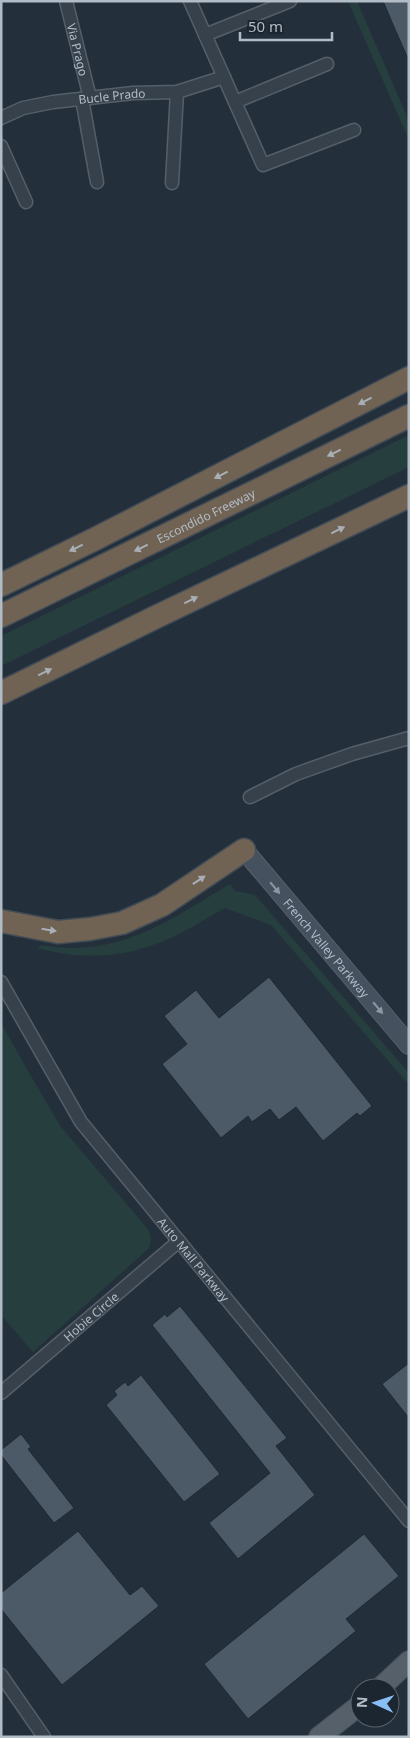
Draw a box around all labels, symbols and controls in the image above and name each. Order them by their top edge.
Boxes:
scale bar [240,10,332,42]
text: 50 m [248,16,283,36]
street label: Via Prago [63,22,93,78]
street label: Bucle Prado [77,84,146,108]
one-way arrow [358,397,373,405]
one-way arrow [326,449,341,457]
one-way arrow [213,471,228,479]
street label: Escondido Freeway [154,484,259,547]
one-way arrow [330,526,345,534]
one-way arrow [69,544,83,552]
one-way arrow [134,544,148,552]
one-way arrow [184,596,198,604]
one-way arrow [38,668,52,676]
one-way arrow [193,875,206,885]
one-way arrow [270,881,281,894]
street label: French Valley Parkway [280,895,374,1002]
one-way arrow [42,927,58,935]
one-way arrow [373,1002,384,1015]
street label: Auto Mall Parkway [154,1214,234,1306]
street label: Hobie Circle [59,1288,122,1345]
north arrow [350,1678,400,1728]
text: N [352,1696,371,1708]

